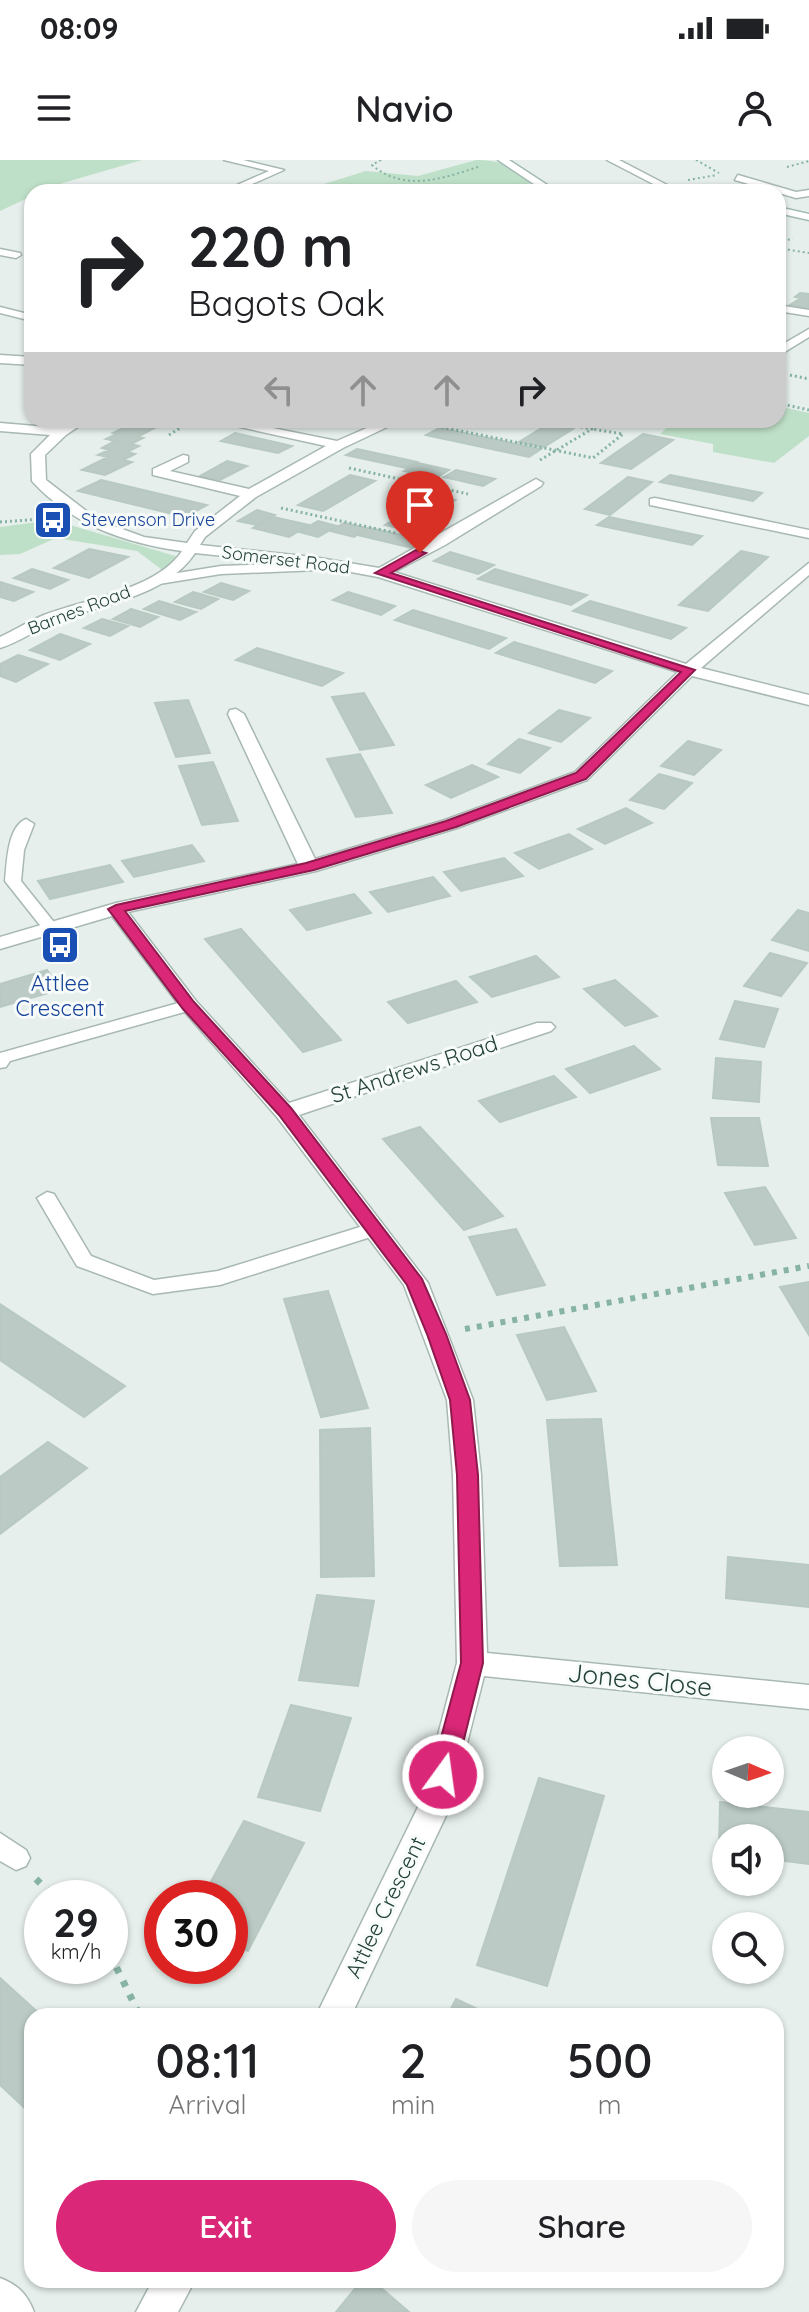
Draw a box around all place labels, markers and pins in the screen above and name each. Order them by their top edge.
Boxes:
pin [386,471,454,553]
bus stop icon: Stevenson Drive [32,499,74,541]
place label: Stevenson Drive [81,508,215,531]
bus stop icon: Attlee Crescent [39,924,81,966]
place label: Attlee Crescent [15,969,105,1022]

